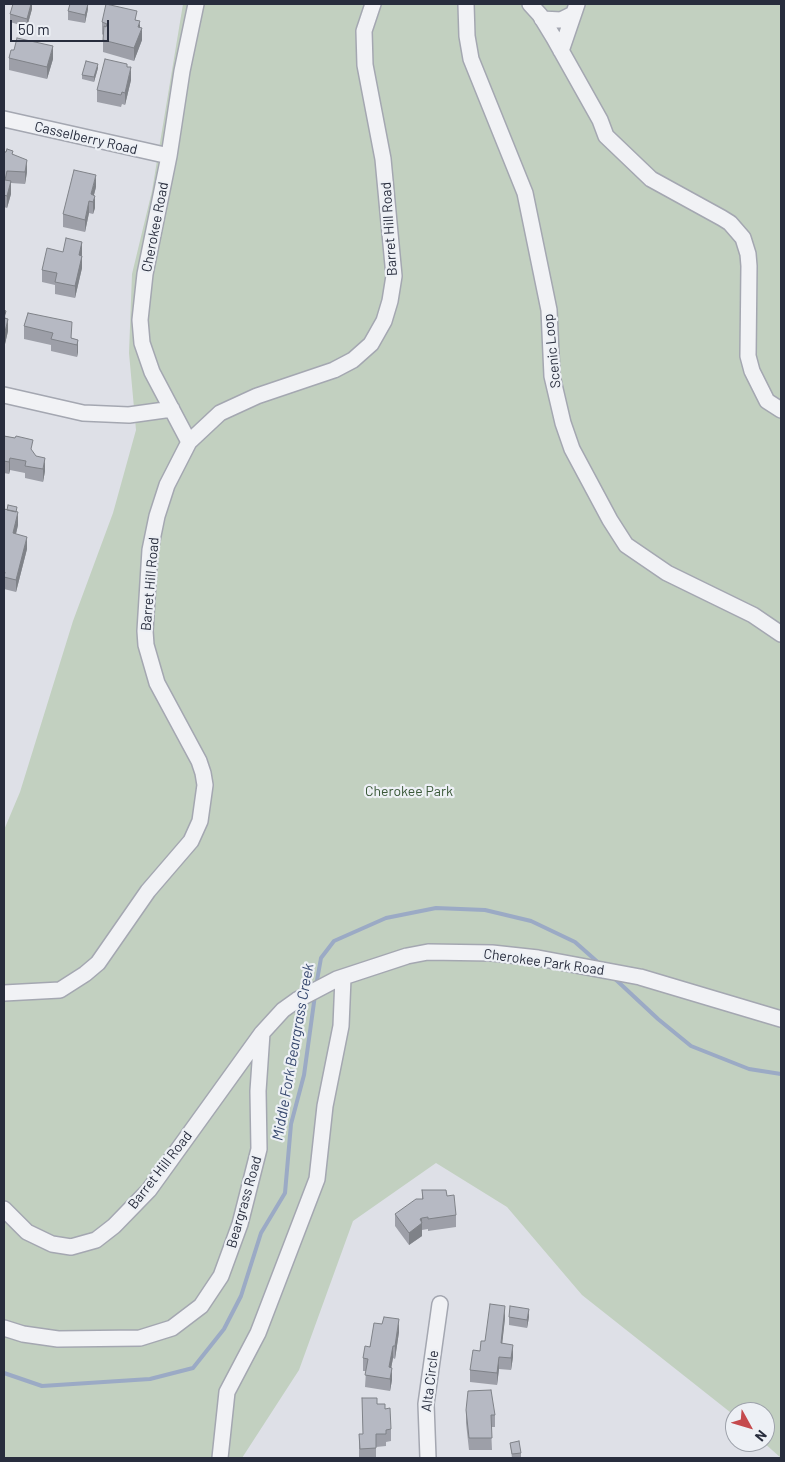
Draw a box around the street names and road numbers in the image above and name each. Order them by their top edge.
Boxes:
street label: Casselberry Road [33,118,139,158]
street label: Cherokee Road [138,180,172,274]
street label: Barret Hill Road [377,181,401,277]
street label: Scenic Loop [540,313,564,389]
street label: Barret Hill Road [138,536,162,632]
street label: Cherokee Park Road [483,945,605,979]
street label: Barret Hill Road [124,1128,196,1212]
street label: Beargrass Road [223,1154,265,1250]
street label: Alta Circle [418,1349,442,1413]

